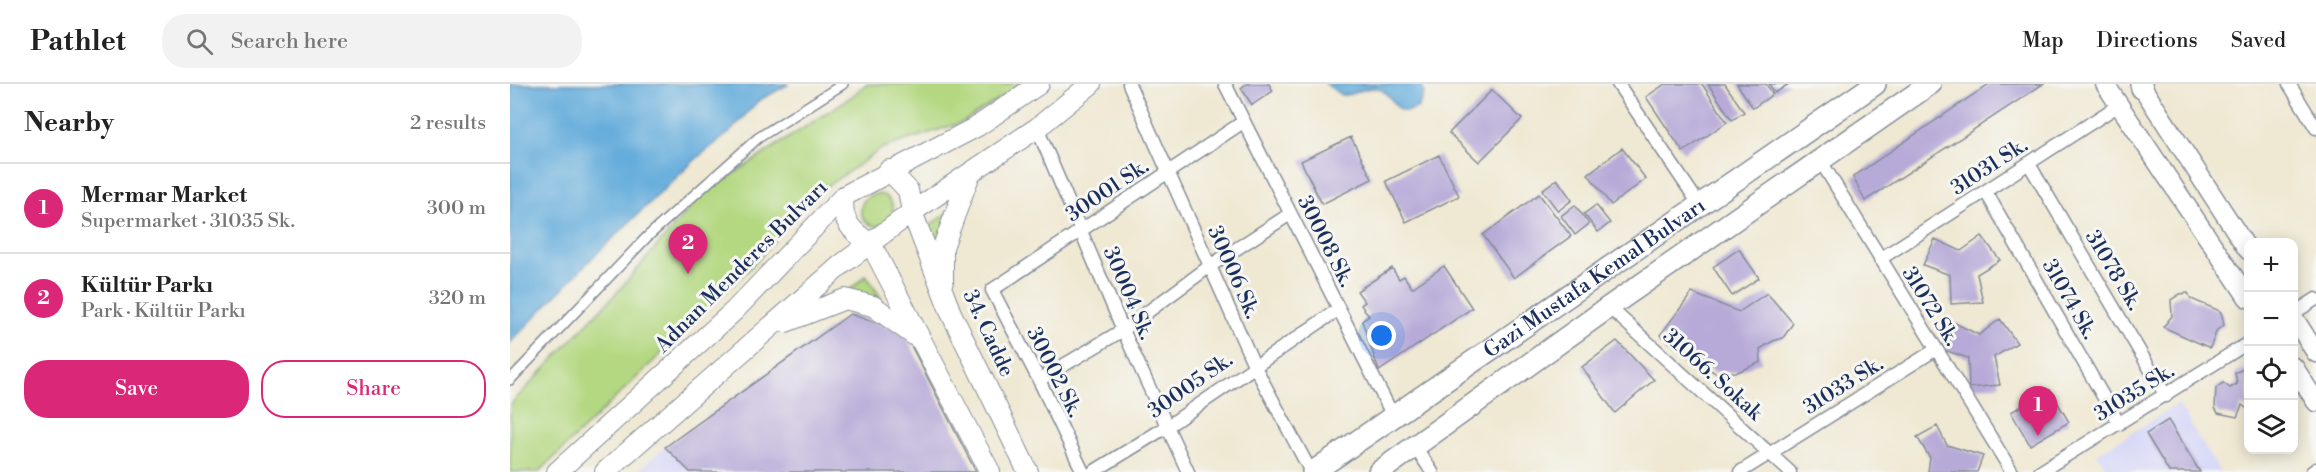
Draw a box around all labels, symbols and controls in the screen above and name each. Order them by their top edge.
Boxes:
search box [162,14,582,68]
text: Pathlet [30,24,126,59]
icon: search [183,25,216,58]
text: Search here [231,28,348,55]
text: Map [2022,28,2064,54]
text: Directions [2097,28,2198,54]
text: Saved [2231,28,2286,54]
text: Nearby [24,107,114,139]
text: 2 results [410,111,486,136]
street label: 31031 Sk. [1946,132,2033,201]
street label: 30001 Sk. [1061,154,1154,228]
street label: Adnan Menderes Bulvarı [649,175,833,359]
text: Mermar Market [81,182,247,209]
street label: 30008 Sk. [1291,191,1359,292]
street label: Gazi Mustafa Kemal Bulvarı [1479,193,1711,364]
text: 1 [39,196,48,221]
text: 300 m [427,196,486,221]
text: Supermarket · 31035 Sk. [81,209,295,234]
street label: 30006 Sk. [1201,222,1265,323]
pin: 2 [668,224,708,274]
street label: 31078 Sk. [2079,226,2147,315]
map controls [2244,238,2298,454]
button: + [2244,238,2298,292]
street label: 30004 Sk. [1097,243,1159,344]
street label: 31074 Sk. [2036,255,2102,344]
street label: 31072 Sk. [1896,262,1965,351]
text: Kültür Parkı [81,272,213,299]
text: 2 [37,286,50,311]
text: 320 m [429,286,486,311]
street label: 34. Cadde [957,286,1020,381]
button: − [2244,292,2298,346]
text: Park · Kültür Parkı [81,299,246,324]
your location [1367,321,1396,350]
street label: 30002 Sk. [1020,323,1088,422]
street label: 31066. Sokak [1657,323,1768,427]
button: locate [2244,346,2298,400]
street label: 30005 Sk. [1143,347,1238,425]
street label: 31033 Sk. [1799,351,1888,421]
street label: 31035 Sk. [2090,358,2179,428]
button: Save [24,360,249,418]
button: Share [261,360,486,418]
pin: 1 [2018,386,2057,436]
button: layers [2244,400,2298,454]

